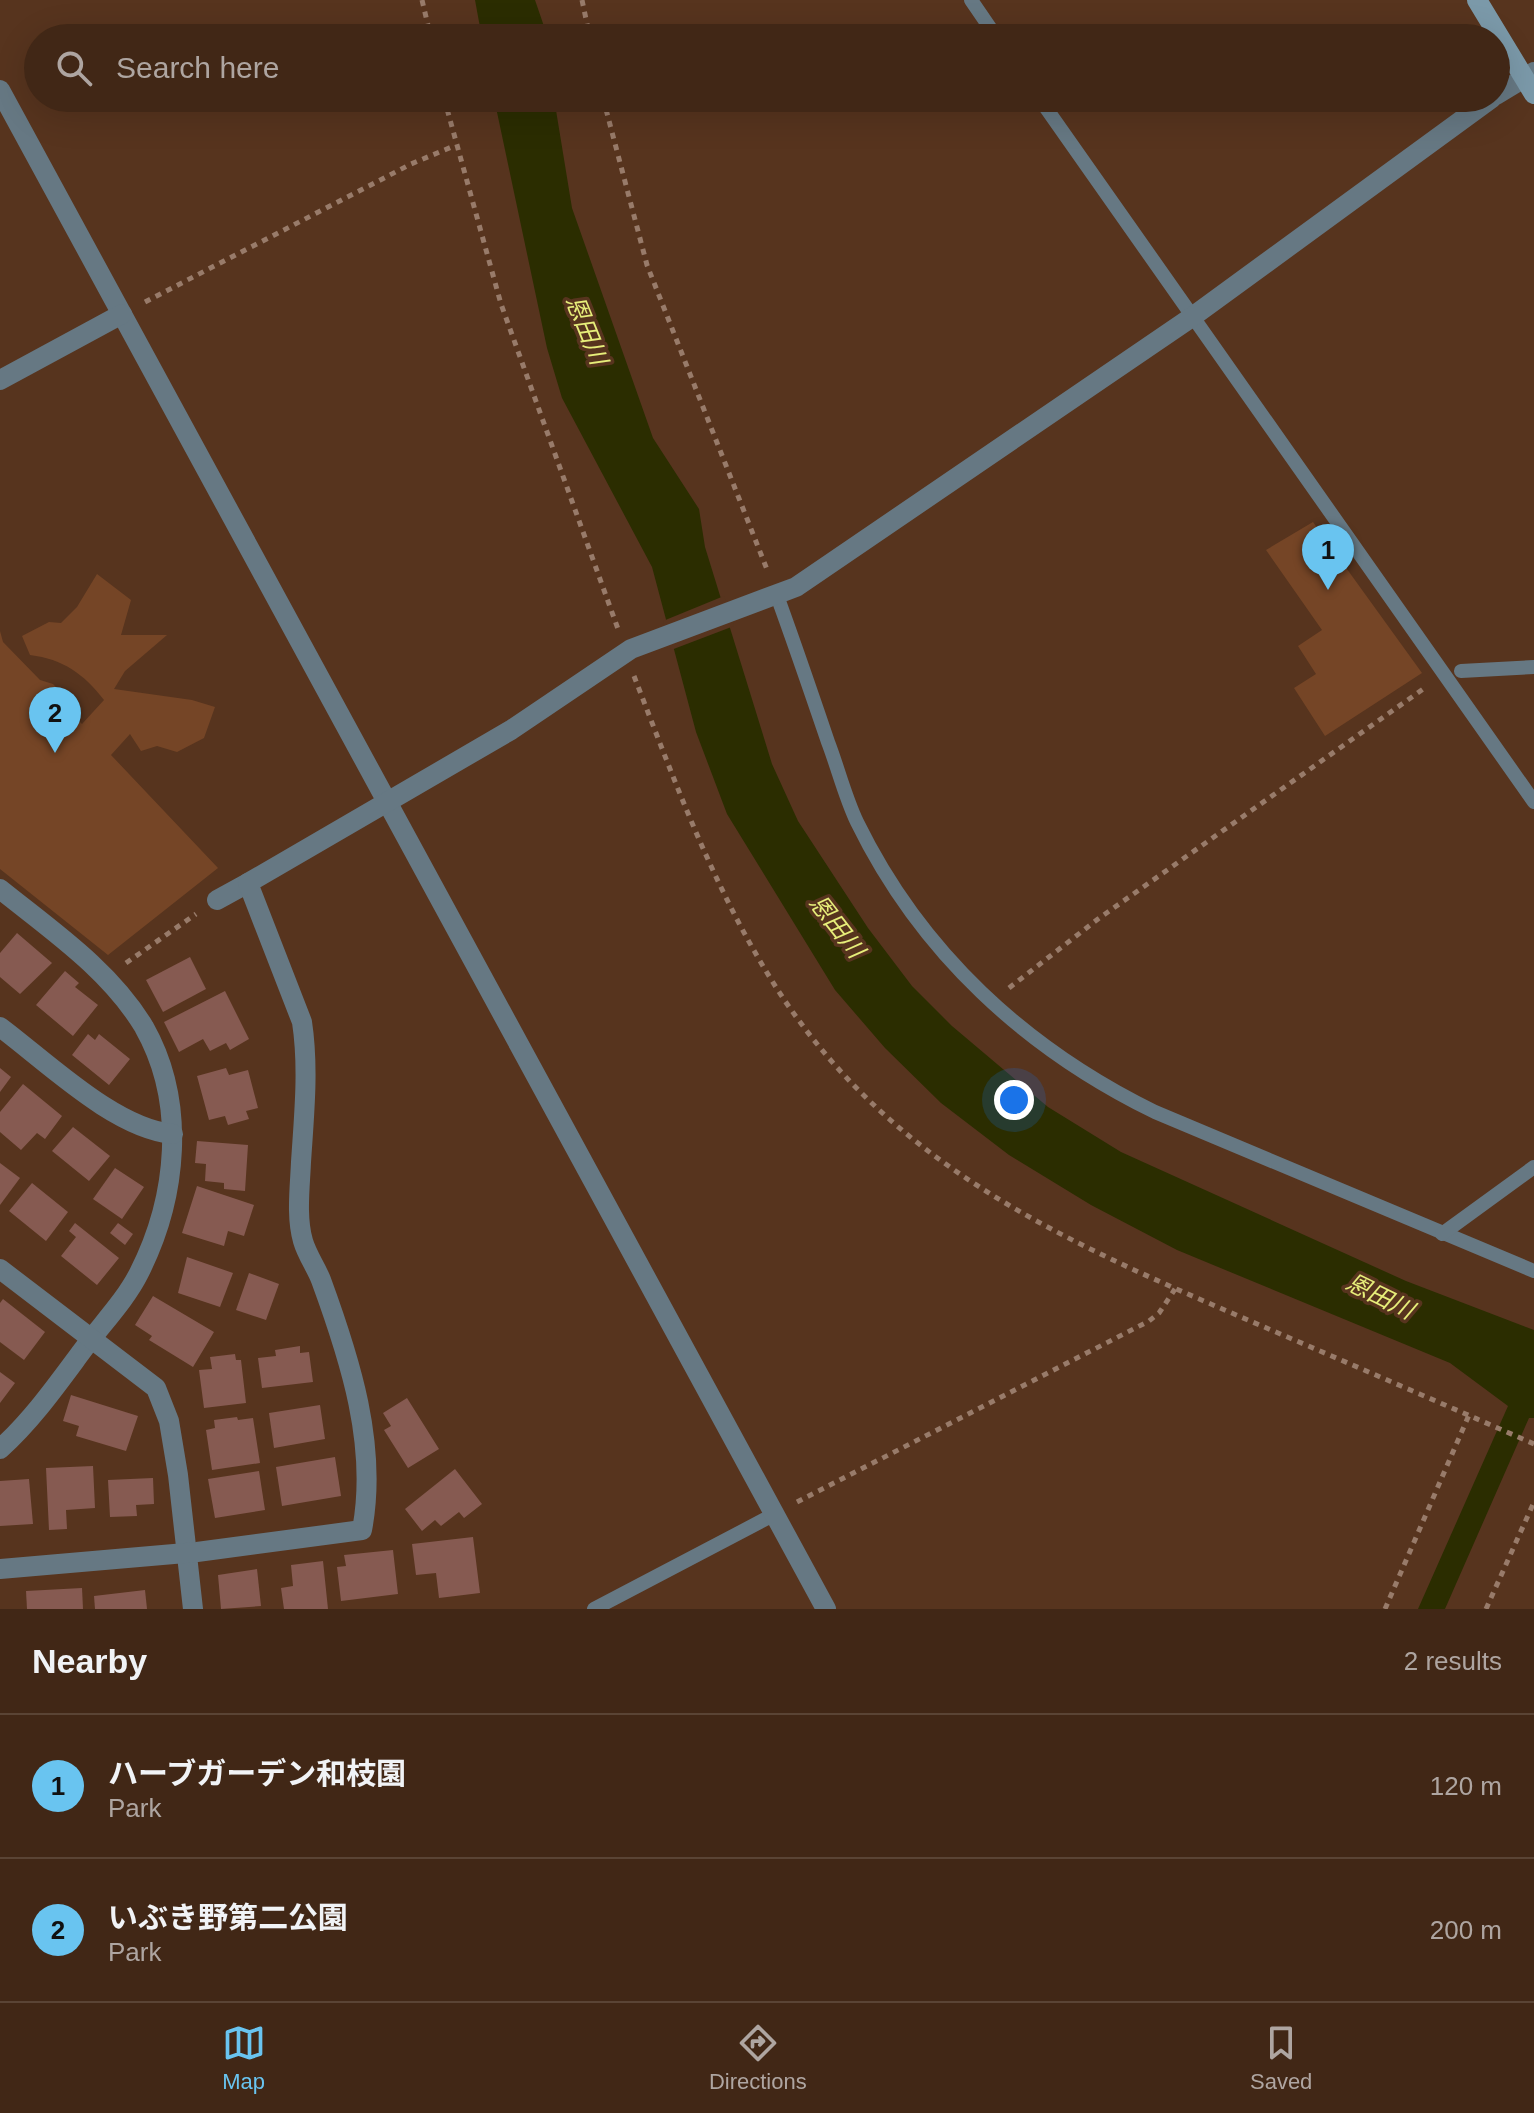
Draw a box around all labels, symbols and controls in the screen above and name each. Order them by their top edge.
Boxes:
search box [24,24,1510,112]
icon: search [52,46,96,90]
text: Search here [116,51,279,84]
water label: 恩田川 [561,292,614,371]
pin: 1 [1302,524,1354,590]
pin: 2 [29,687,81,753]
water label: 恩田川 [804,889,872,965]
your location [994,1080,1034,1120]
water label: 恩田川 [1342,1268,1421,1325]
text: Nearby [32,1642,147,1680]
text: 2 results [1404,1646,1502,1676]
text: ハーブガーデン和枝園 [108,1757,406,1790]
text: 1 [51,1771,65,1801]
text: 120 m [1430,1771,1502,1801]
text: Park [108,1793,161,1823]
text: いぶき野第二公園 [108,1901,348,1934]
text: 2 [51,1915,65,1945]
text: 200 m [1430,1915,1502,1945]
text: Park [108,1937,161,1967]
tab: Map [222,2021,266,2095]
tab: Directions [709,2021,807,2095]
tab: Saved [1250,2021,1312,2095]

